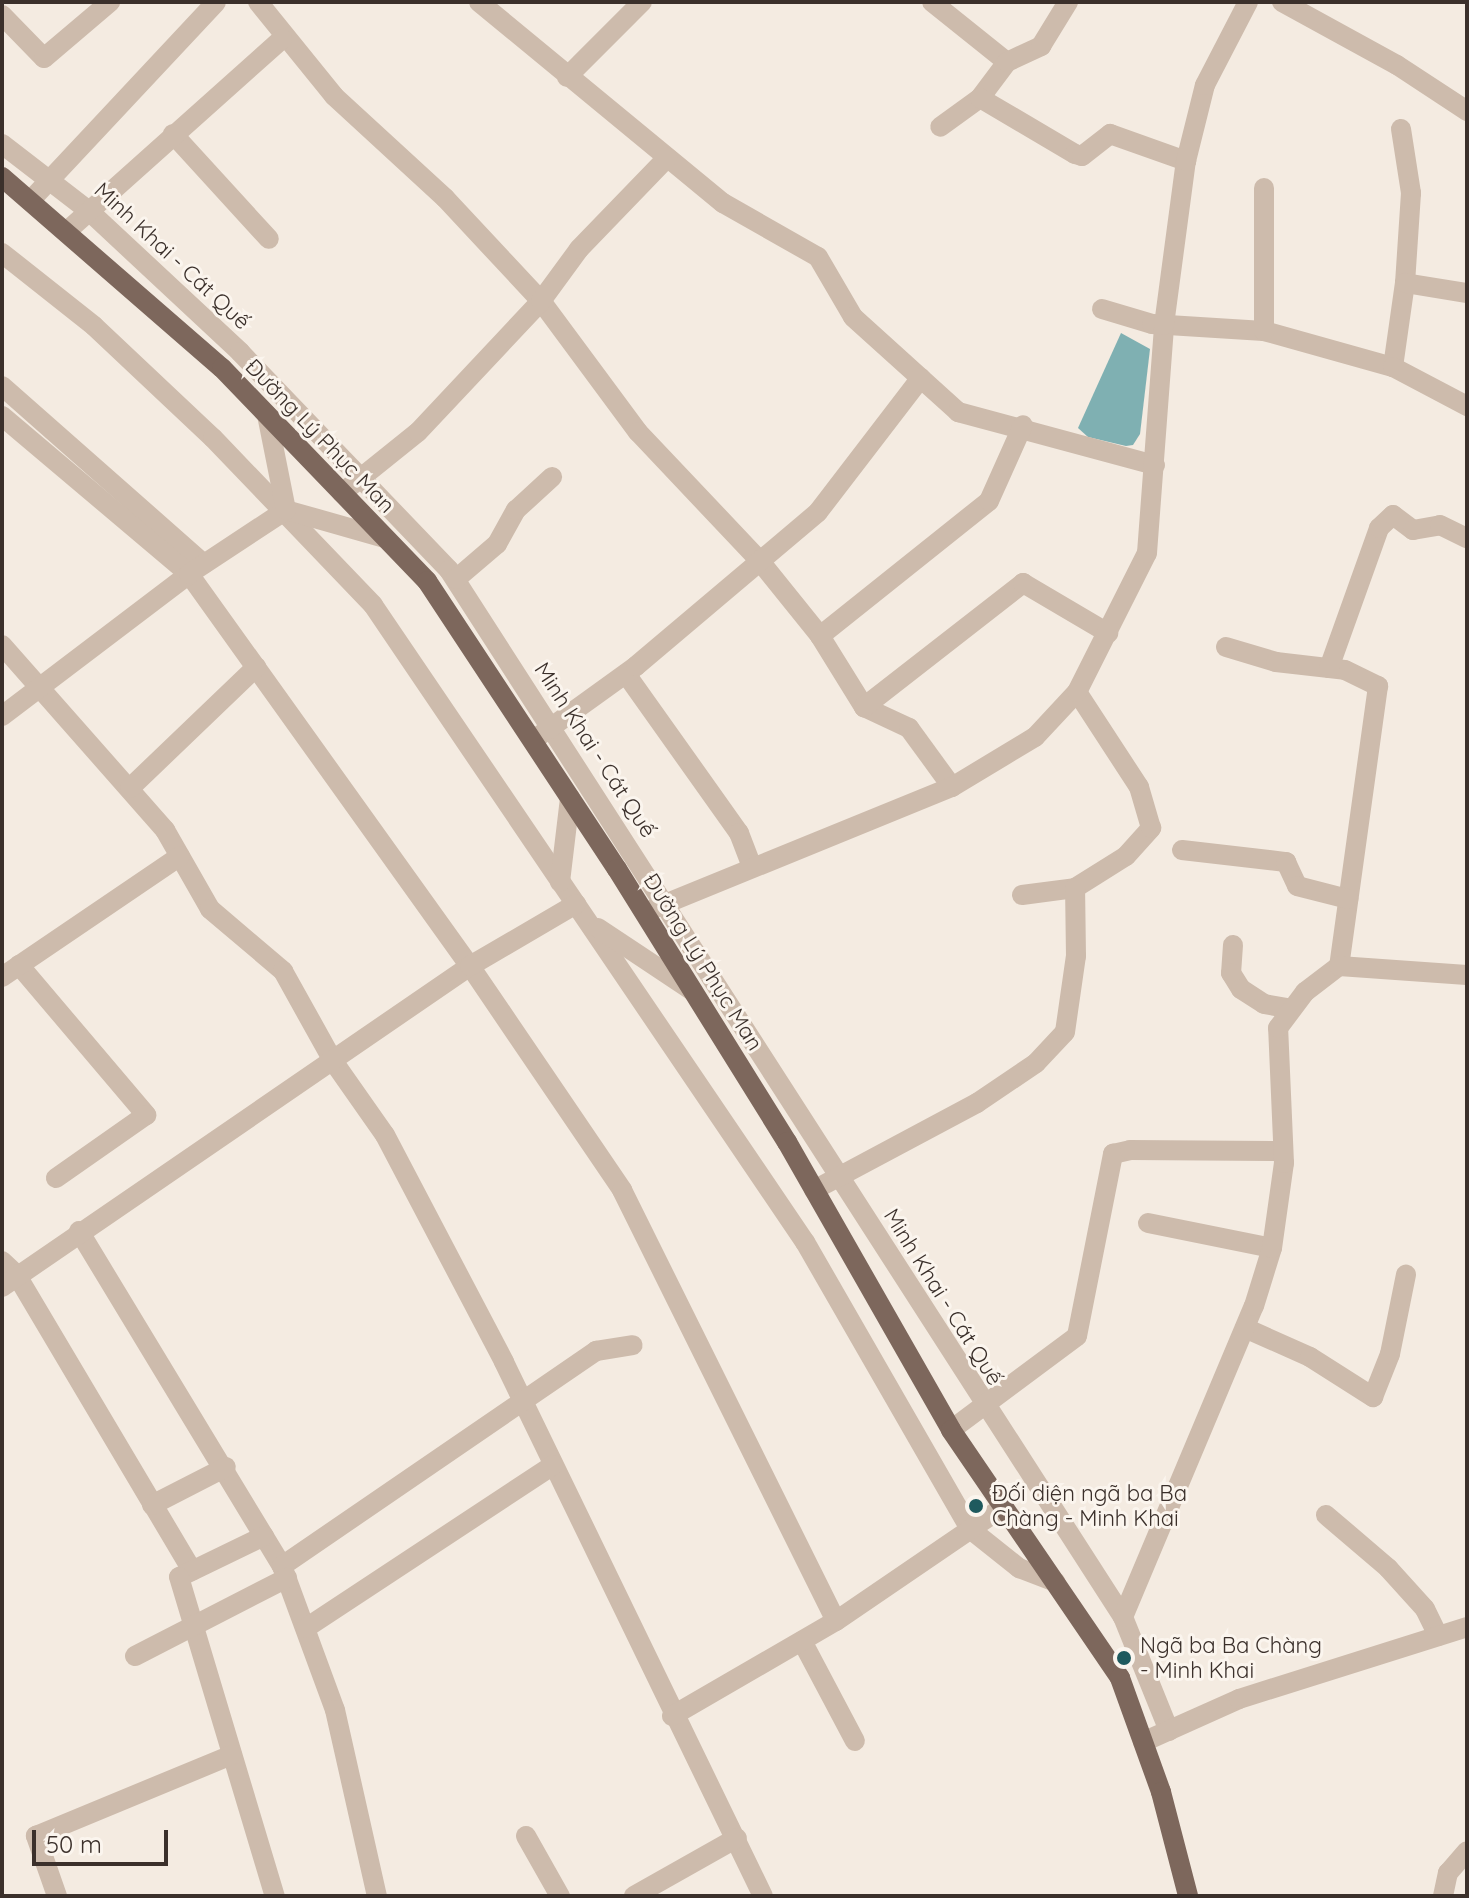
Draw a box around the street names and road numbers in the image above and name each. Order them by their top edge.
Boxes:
street label: Minh Khai - Cát Quế [89,177,255,335]
street label: Đường Lý Phục Man [240,354,400,518]
street label: Minh Khai - Cát Quế [529,658,661,842]
street label: Đường Lý Phục Man [638,869,768,1055]
street label: Minh Khai - Cát Quế [878,1204,1008,1390]

